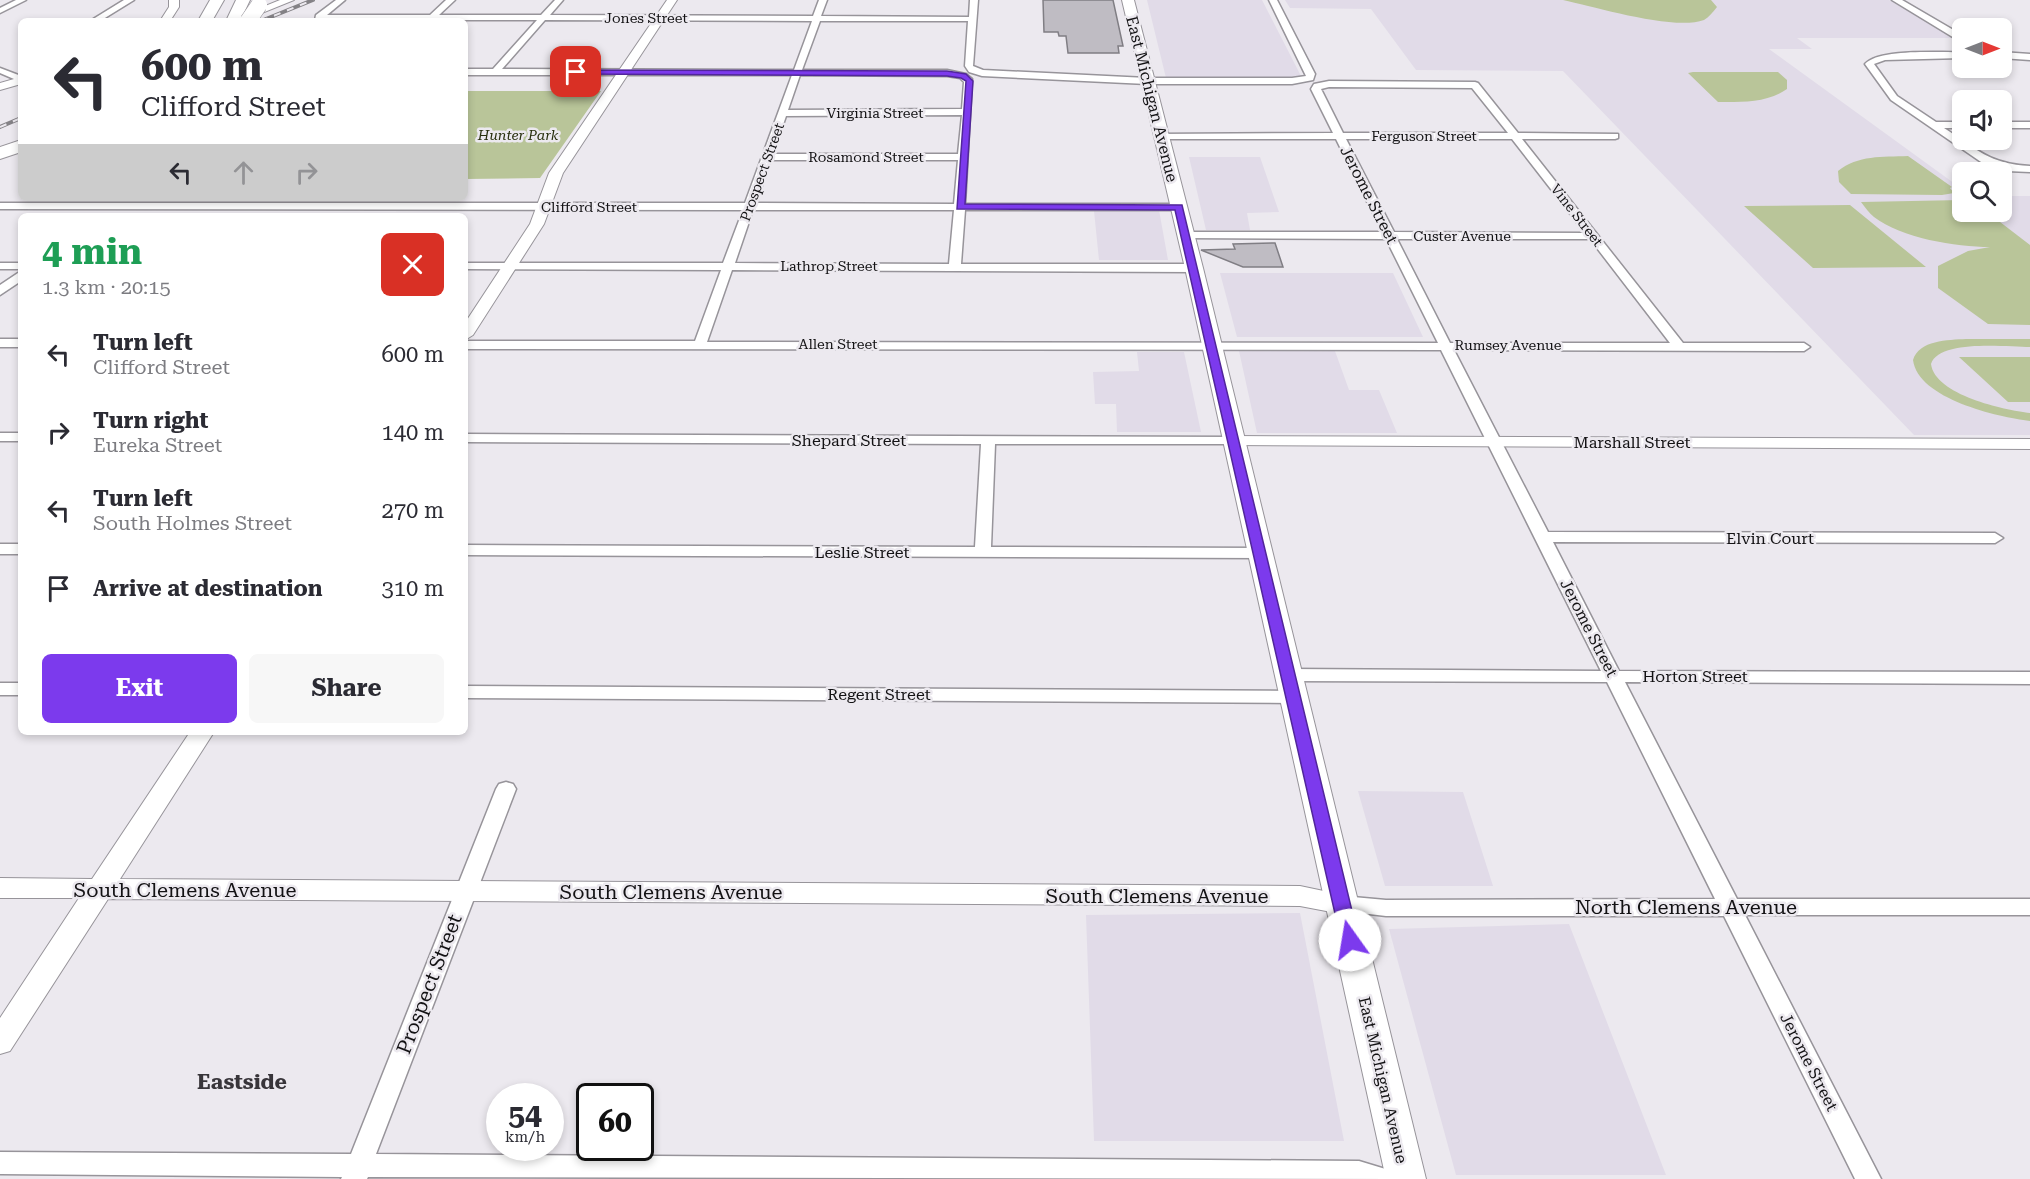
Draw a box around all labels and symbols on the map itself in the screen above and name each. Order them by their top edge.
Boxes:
street label: Jones Street [604,10,688,26]
street label: East Michigan Avenue [1122,14,1182,184]
north arrow [1952,18,2012,78]
pin [550,46,601,97]
street label: Virginia Street [827,105,924,121]
street label: Prospect Street [737,121,787,223]
park label: Hunter Park [477,127,559,143]
street label: Ferguson Street [1371,128,1477,144]
street label: Jerome Street [1336,143,1402,247]
street label: Rosamond Street [808,149,924,165]
street label: Vine Street [1548,181,1606,249]
street label: Clifford Street [541,199,637,215]
street label: Custer Avenue [1413,228,1511,244]
street label: Lathrop Street [780,258,878,274]
street label: Allen Street [798,336,878,352]
street label: Rumsey Avenue [1454,337,1562,353]
street label: Shepard Street [792,431,906,450]
street label: Marshall Street [1574,433,1690,452]
street label: Elvin Court [1726,529,1814,548]
street label: Leslie Street [814,543,910,562]
street label: Jerome Street [1556,576,1622,680]
street label: Horton Street [1642,667,1748,686]
street label: Regent Street [827,685,931,704]
street label: South Clemens Avenue [74,878,296,902]
street label: South Clemens Avenue [560,880,782,904]
street label: South Clemens Avenue [1046,884,1268,908]
street label: North Clemens Avenue [1575,895,1797,919]
position arrow [1318,908,1382,972]
street label: Prospect Street [391,910,467,1057]
street label: East Michigan Avenue [1355,995,1411,1165]
street label: Jerome Street [1776,1010,1842,1114]
district label: Eastside [197,1070,287,1094]
speed limit sign: 60 [576,1083,654,1161]

